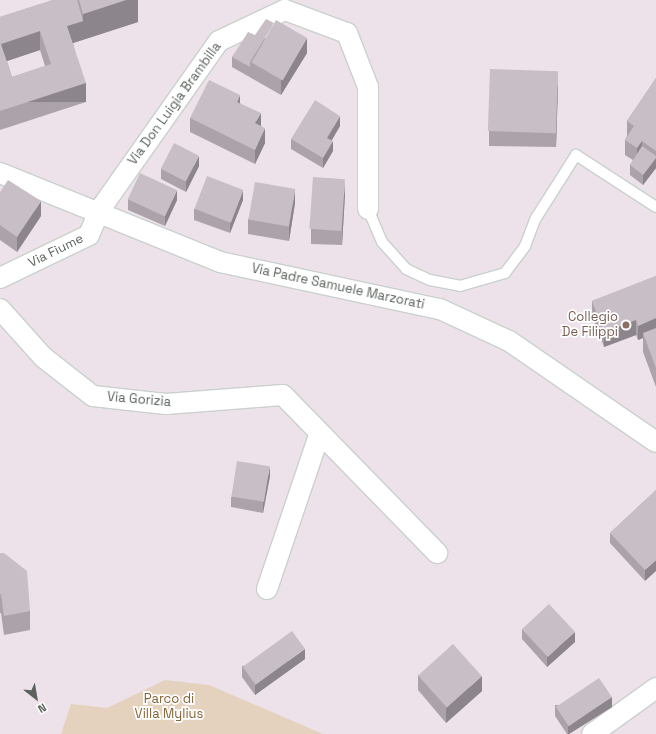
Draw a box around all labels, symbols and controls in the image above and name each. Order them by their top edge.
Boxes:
street label: Via Don Luigia Brambilla [125,40,225,168]
street label: Via Fiume [26,231,86,271]
street label: Via Padre Samuele Marzorati [250,261,426,313]
place label: Collegio De Filippi [562,310,618,341]
marker: Collegio De Filippi [621,320,631,330]
street label: Via Gorizia [106,389,172,411]
north arrow [16,678,56,718]
park label: Parco di Villa Mylius [135,692,203,723]
text: N [35,700,49,716]

